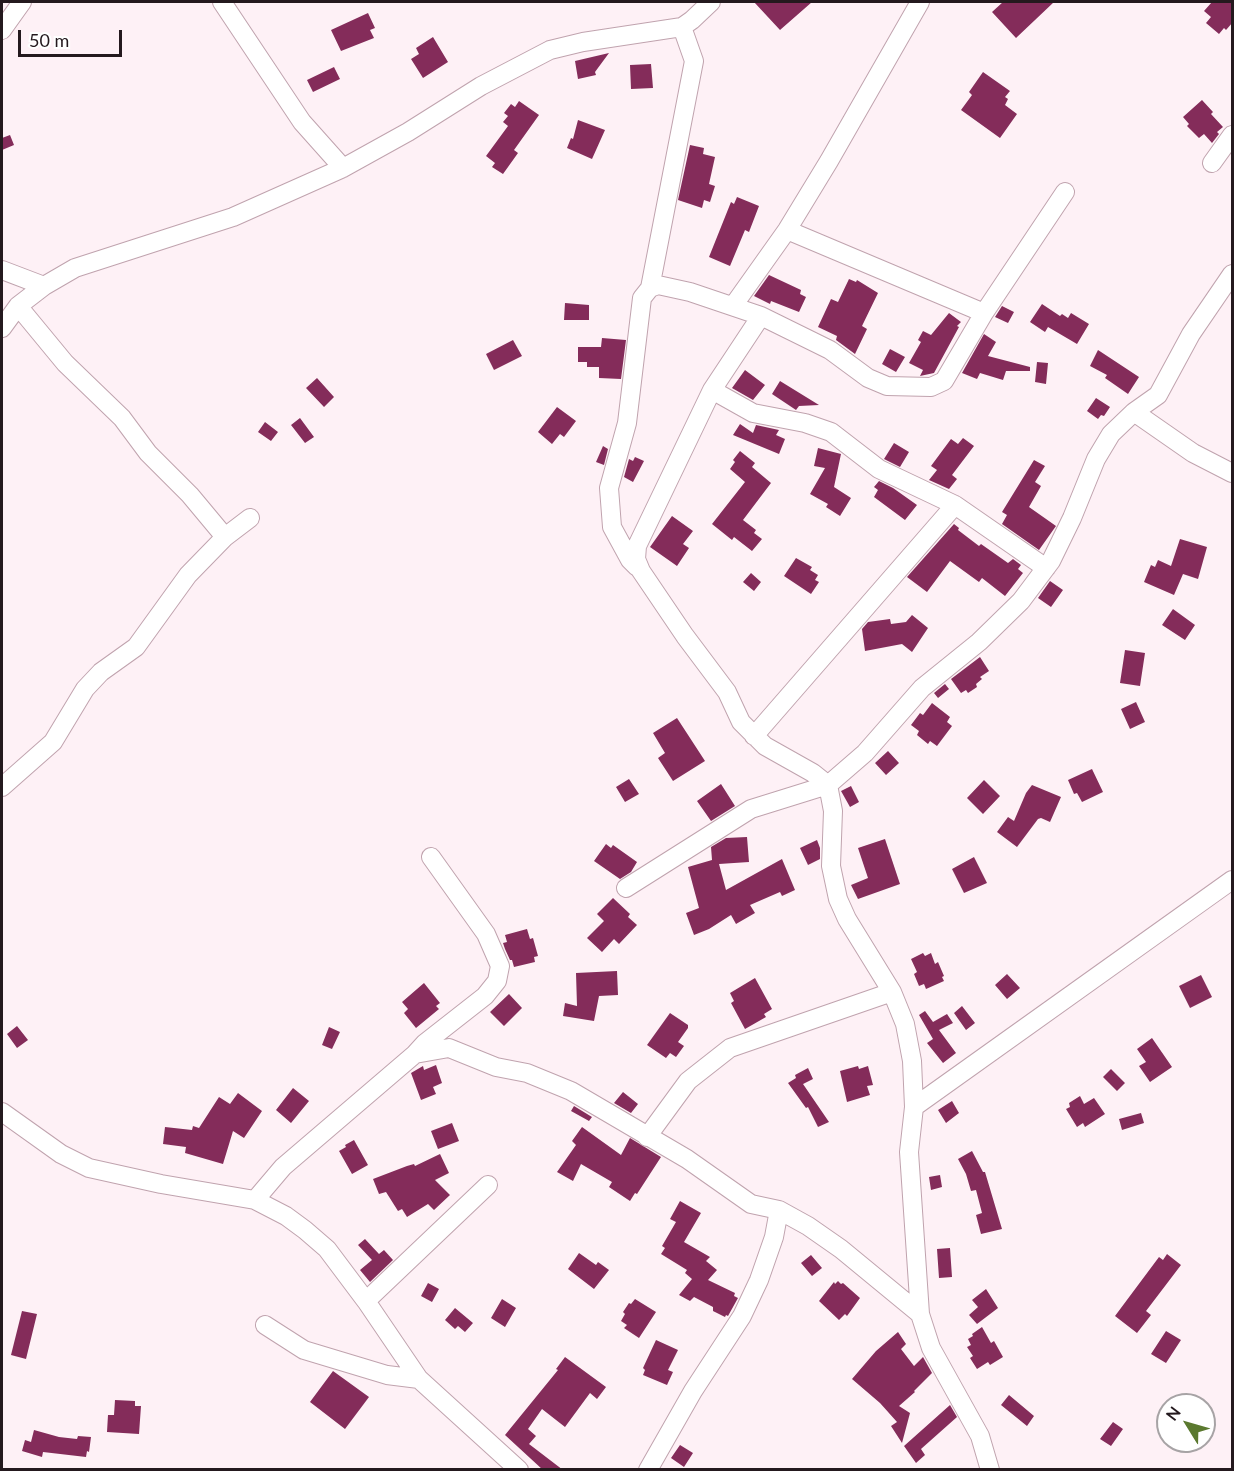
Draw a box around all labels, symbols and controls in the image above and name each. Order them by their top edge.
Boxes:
scale bar [21,18,124,56]
text: 50 m [29,29,69,51]
north arrow [1156,1393,1216,1453]
text: N [1162,1402,1184,1424]

